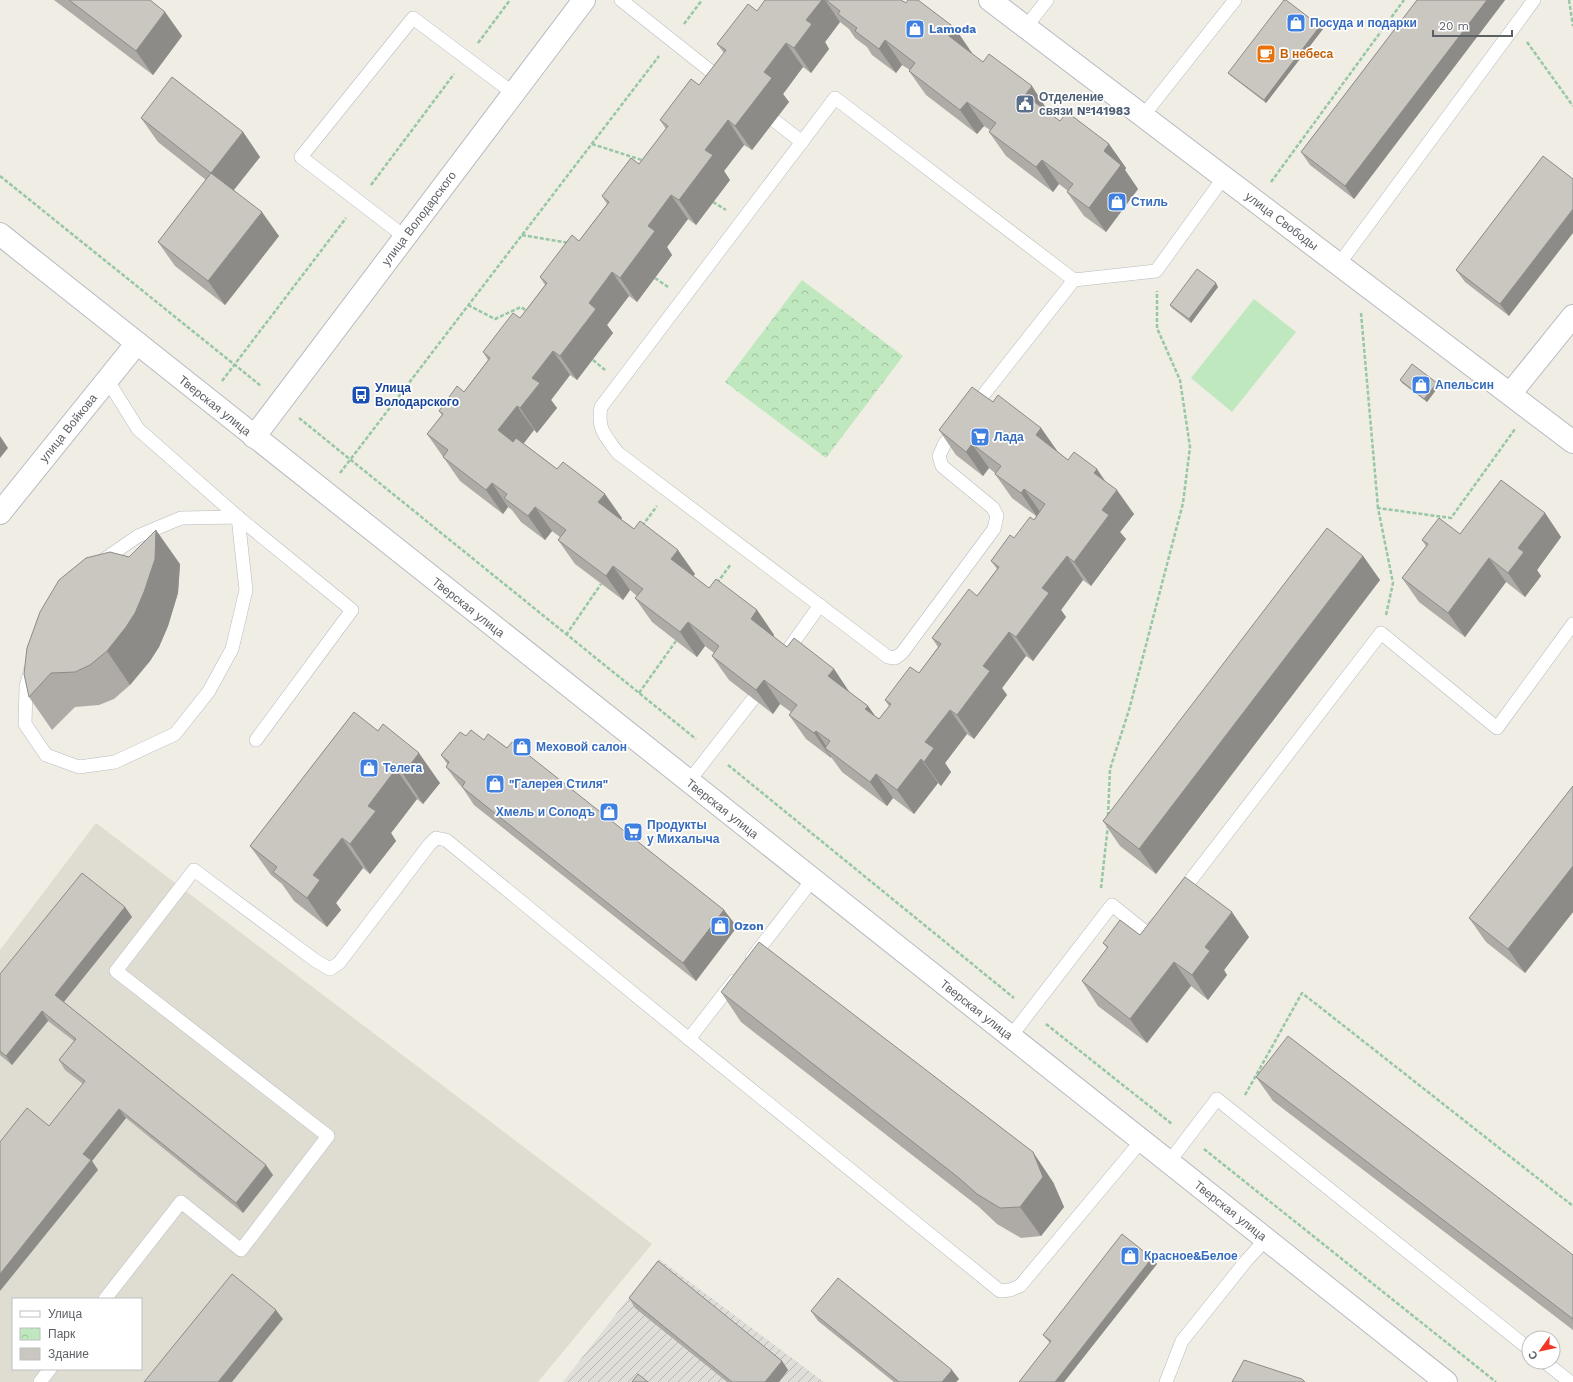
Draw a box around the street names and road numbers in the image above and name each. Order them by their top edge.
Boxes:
street label: улица Володарского [379,168,459,268]
street label: улица Свободы [1242,189,1321,253]
street label: Тверская улица [176,373,254,439]
street label: улица Войкова [37,391,100,465]
street label: Тверская улица [429,575,507,641]
street label: Тверская улица [683,776,761,842]
street label: Тверская улица [937,977,1015,1043]
street label: Тверская улица [1191,1178,1269,1244]

